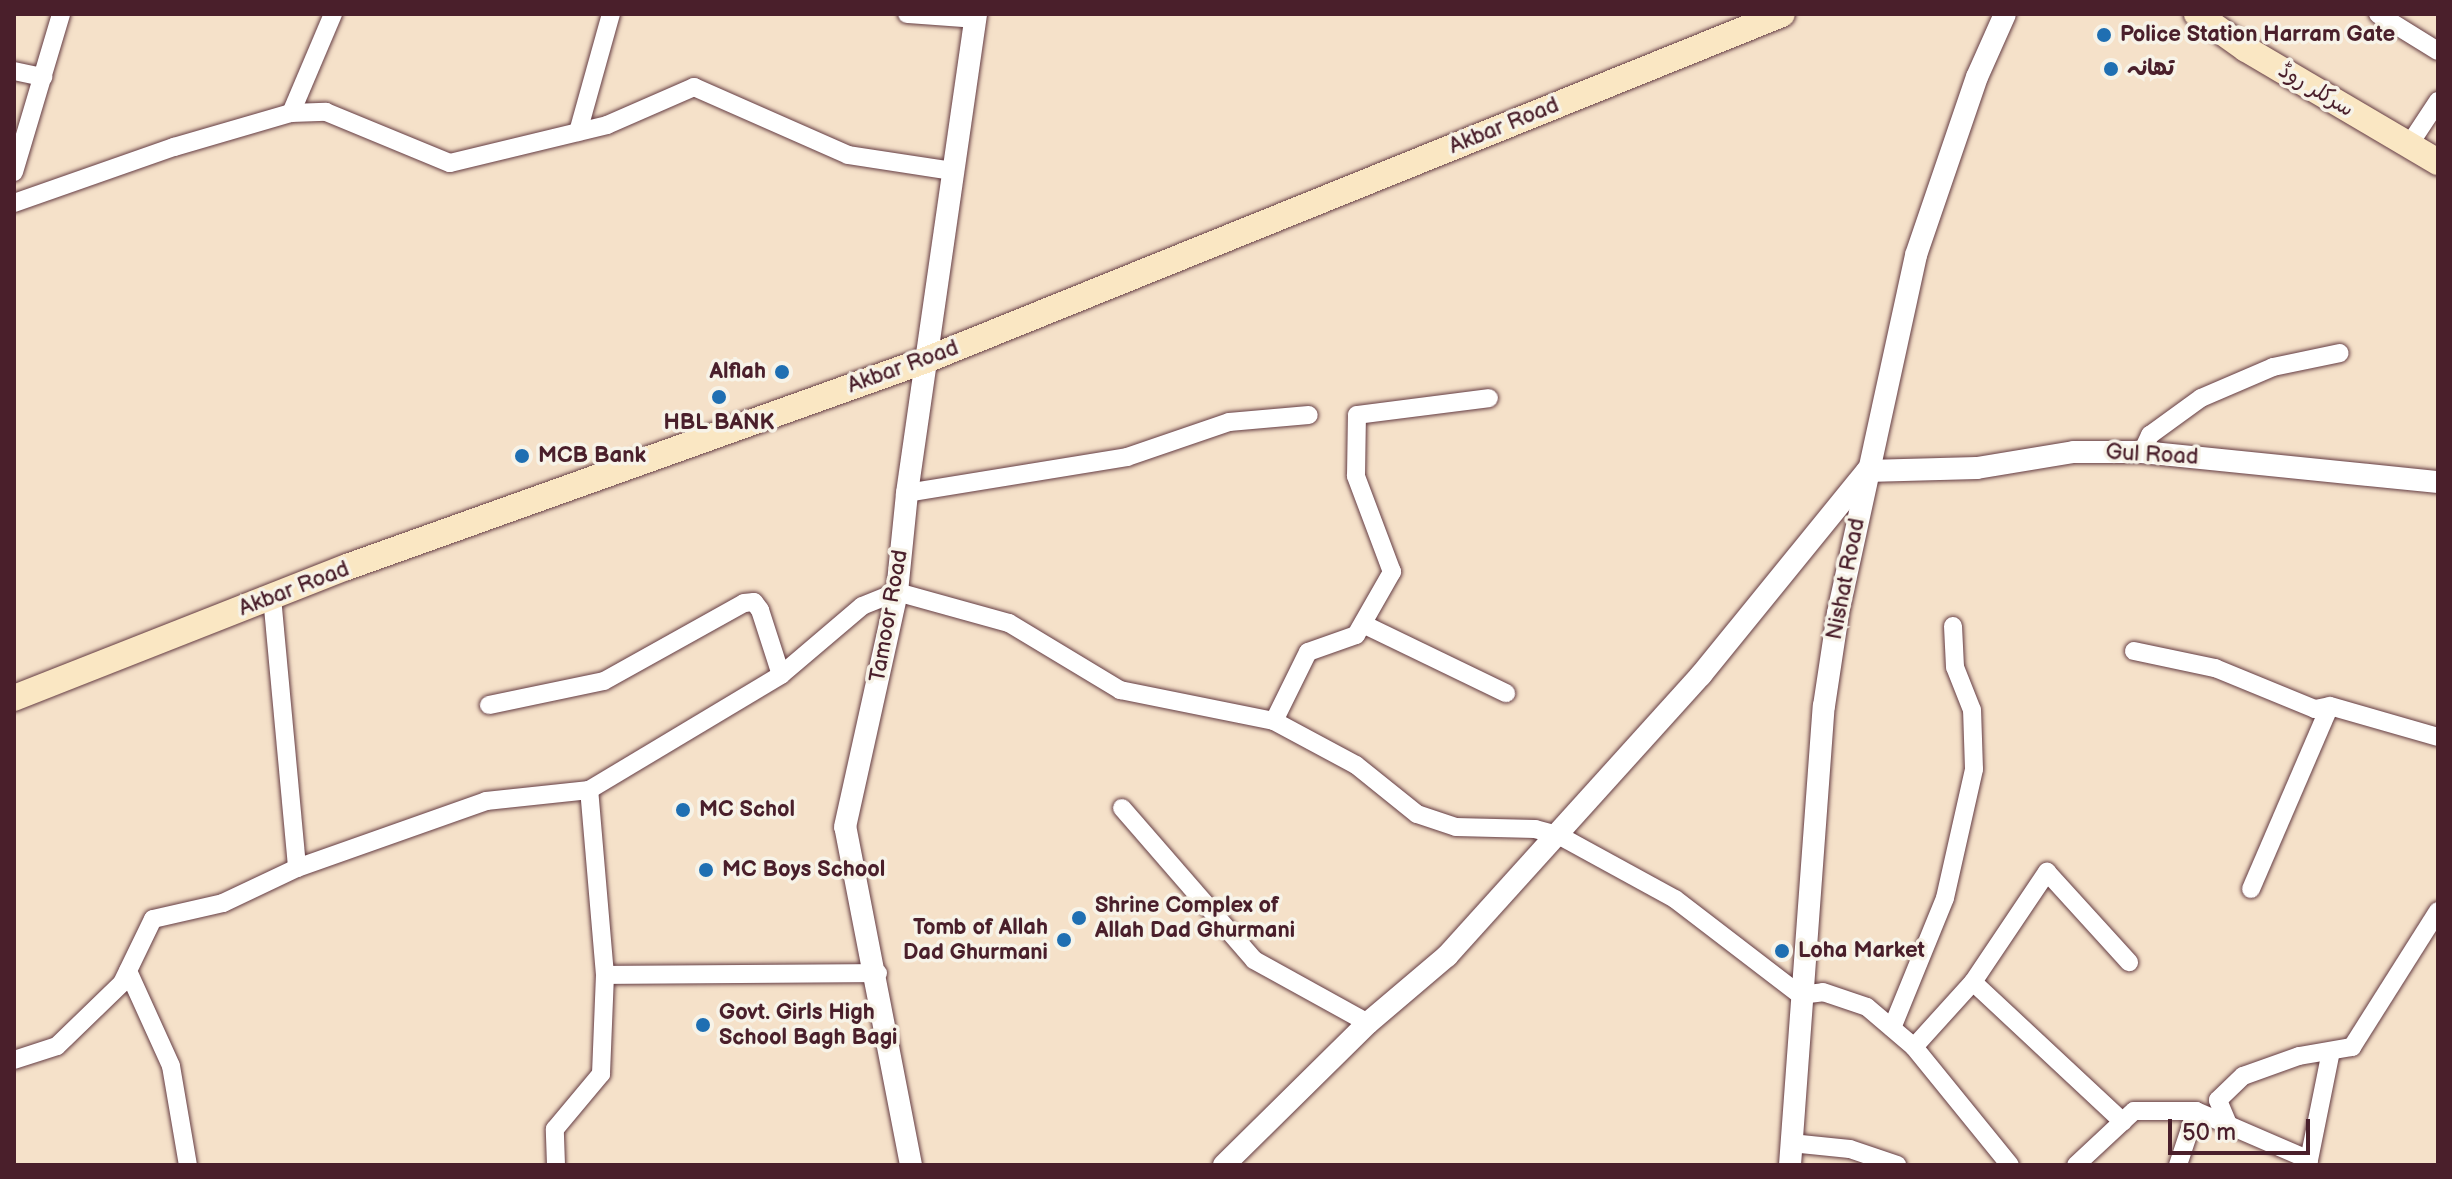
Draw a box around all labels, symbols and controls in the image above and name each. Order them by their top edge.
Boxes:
place label: Police Station Harram Gate [2120,22,2395,48]
marker: Police Station Harram Gate [2095,26,2113,44]
place label: تھانہ [2127,56,2174,82]
street label: سرکلر روڈ [2273,57,2359,123]
marker: تھانہ [2102,60,2120,78]
street label: Akbar Road [1445,92,1563,160]
street label: Akbar Road [844,335,962,399]
place label: Alflah [710,359,766,385]
marker: Alflah [773,363,791,381]
marker: HBL BANK [710,388,728,406]
place label: HBL BANK [664,410,774,436]
street label: Gul Road [2105,439,2199,471]
place label: MCB Bank [538,443,646,469]
marker: MCB Bank [513,447,531,465]
street label: Nishat Road [1821,516,1871,642]
street label: Tamoor Road [864,548,914,684]
street label: Akbar Road [235,556,353,622]
place label: MC Schol [699,797,795,823]
marker: MC Schol [674,801,692,819]
place label: MC Boys School [722,857,885,883]
marker: MC Boys School [697,861,715,879]
place label: Shrine Complex of Allah Dad Ghurmani [1095,892,1295,944]
marker: Shrine Complex of Allah Dad Ghurmani [1070,909,1088,927]
place label: Tomb of Allah Dad Ghurmani [903,914,1048,966]
marker: Tomb of Allah Dad Ghurmani [1055,931,1073,949]
place label: Loha Market [1798,938,1925,964]
marker: Loha Market [1773,942,1791,960]
place label: Govt. Girls High School Bagh Bagi [719,999,898,1050]
marker: Govt. Girls High School Bagh Bagi [694,1016,712,1034]
scale bar [2172,1103,2314,1153]
text: 50 m [2182,1118,2236,1147]

